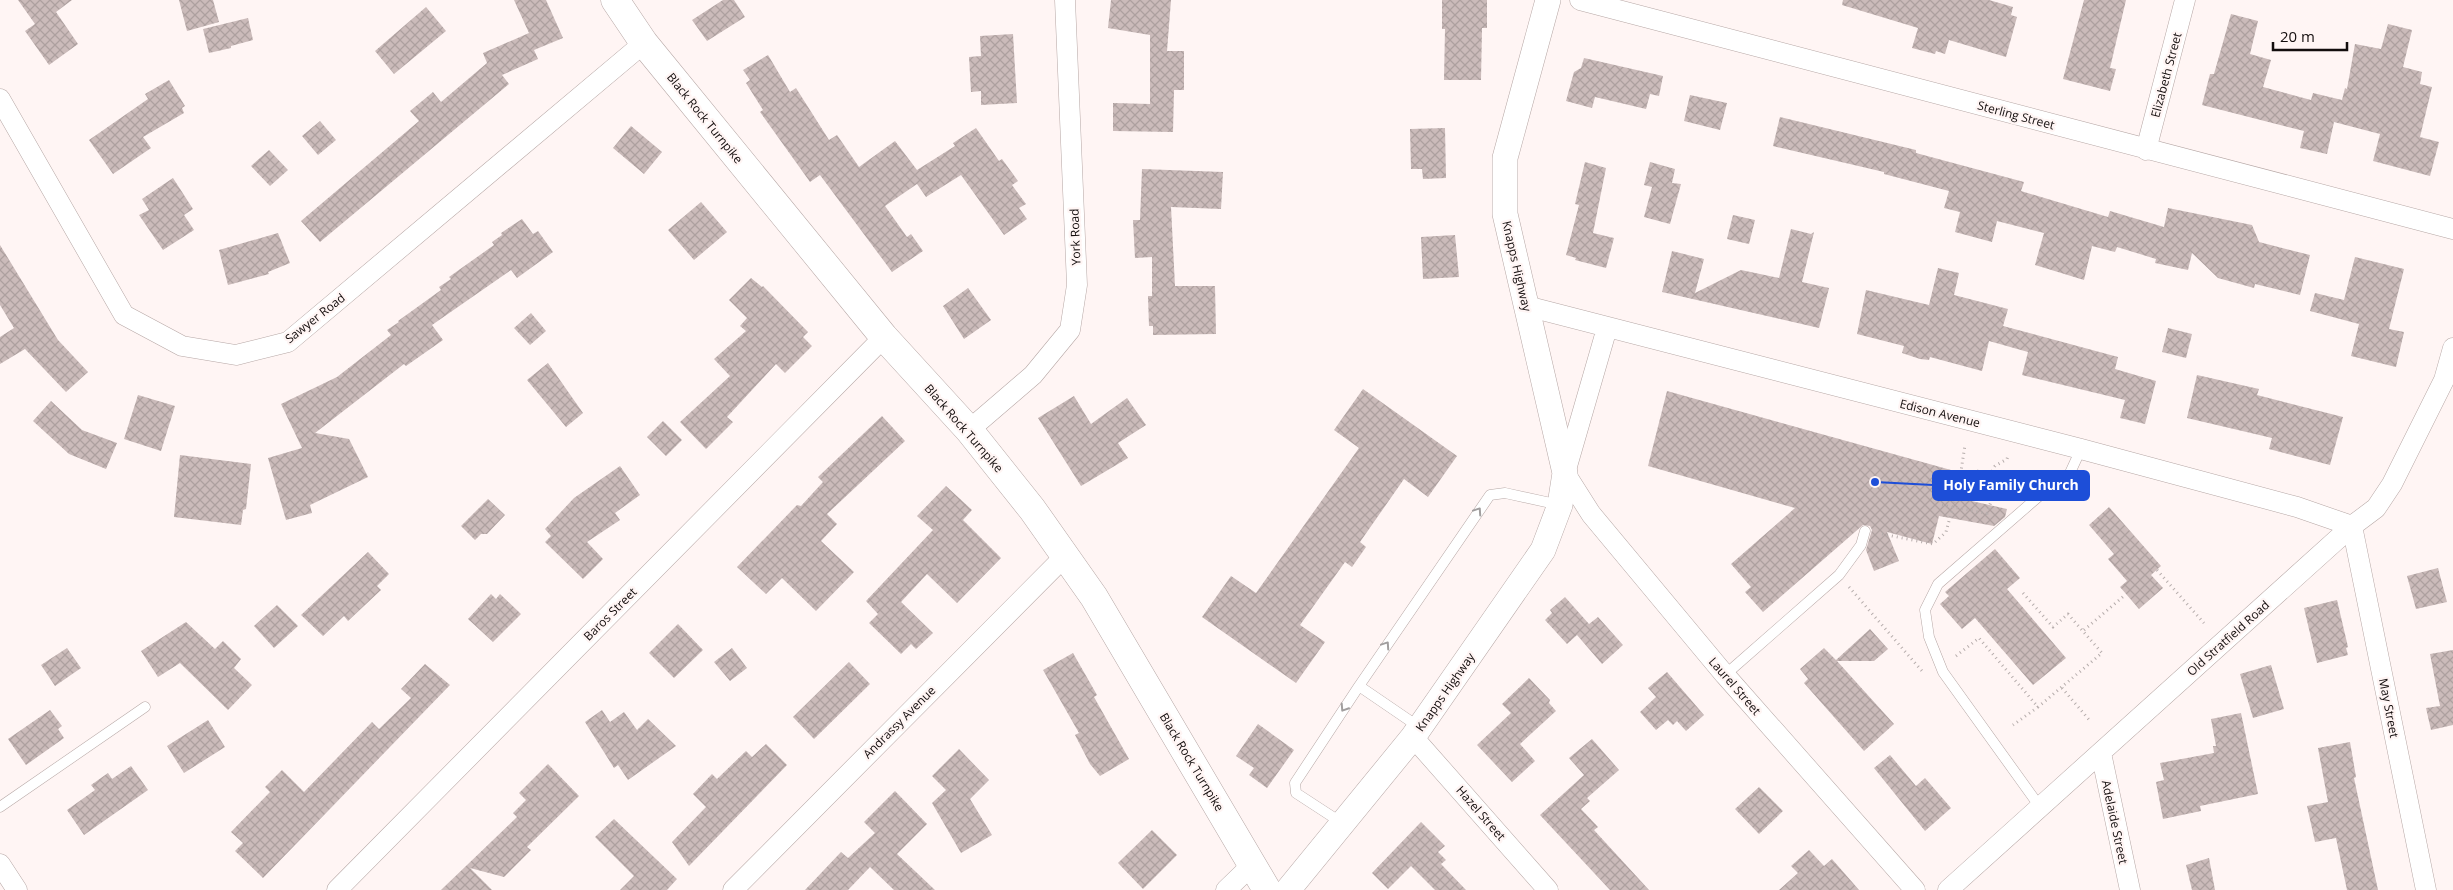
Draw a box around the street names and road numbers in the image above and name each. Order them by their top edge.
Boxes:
street label: Elizabeth Street [2146,31,2186,119]
street label: Black Rock Turnpike [663,69,747,167]
street label: Sterling Street [1976,97,2056,133]
street label: York Road [1066,208,1084,266]
street label: Knapps Highway [1498,219,1536,314]
street label: Sawyer Road [281,289,349,347]
street label: Black Rock Turnpike [921,380,1007,476]
street label: Edison Avenue [1898,395,1982,431]
street label: Baros Street [580,584,640,644]
street label: Old Stratfield Road [2183,596,2273,680]
street label: Knapps Highway [1411,648,1479,735]
street label: Laurel Street [1705,653,1765,719]
street label: May Street [2375,677,2403,739]
street label: Andrassy Avenue [859,682,939,762]
street label: Black Rock Turnpike [1156,710,1228,815]
street label: Adelaide Street [2098,779,2132,865]
street label: Hazel Street [1452,782,1510,844]

